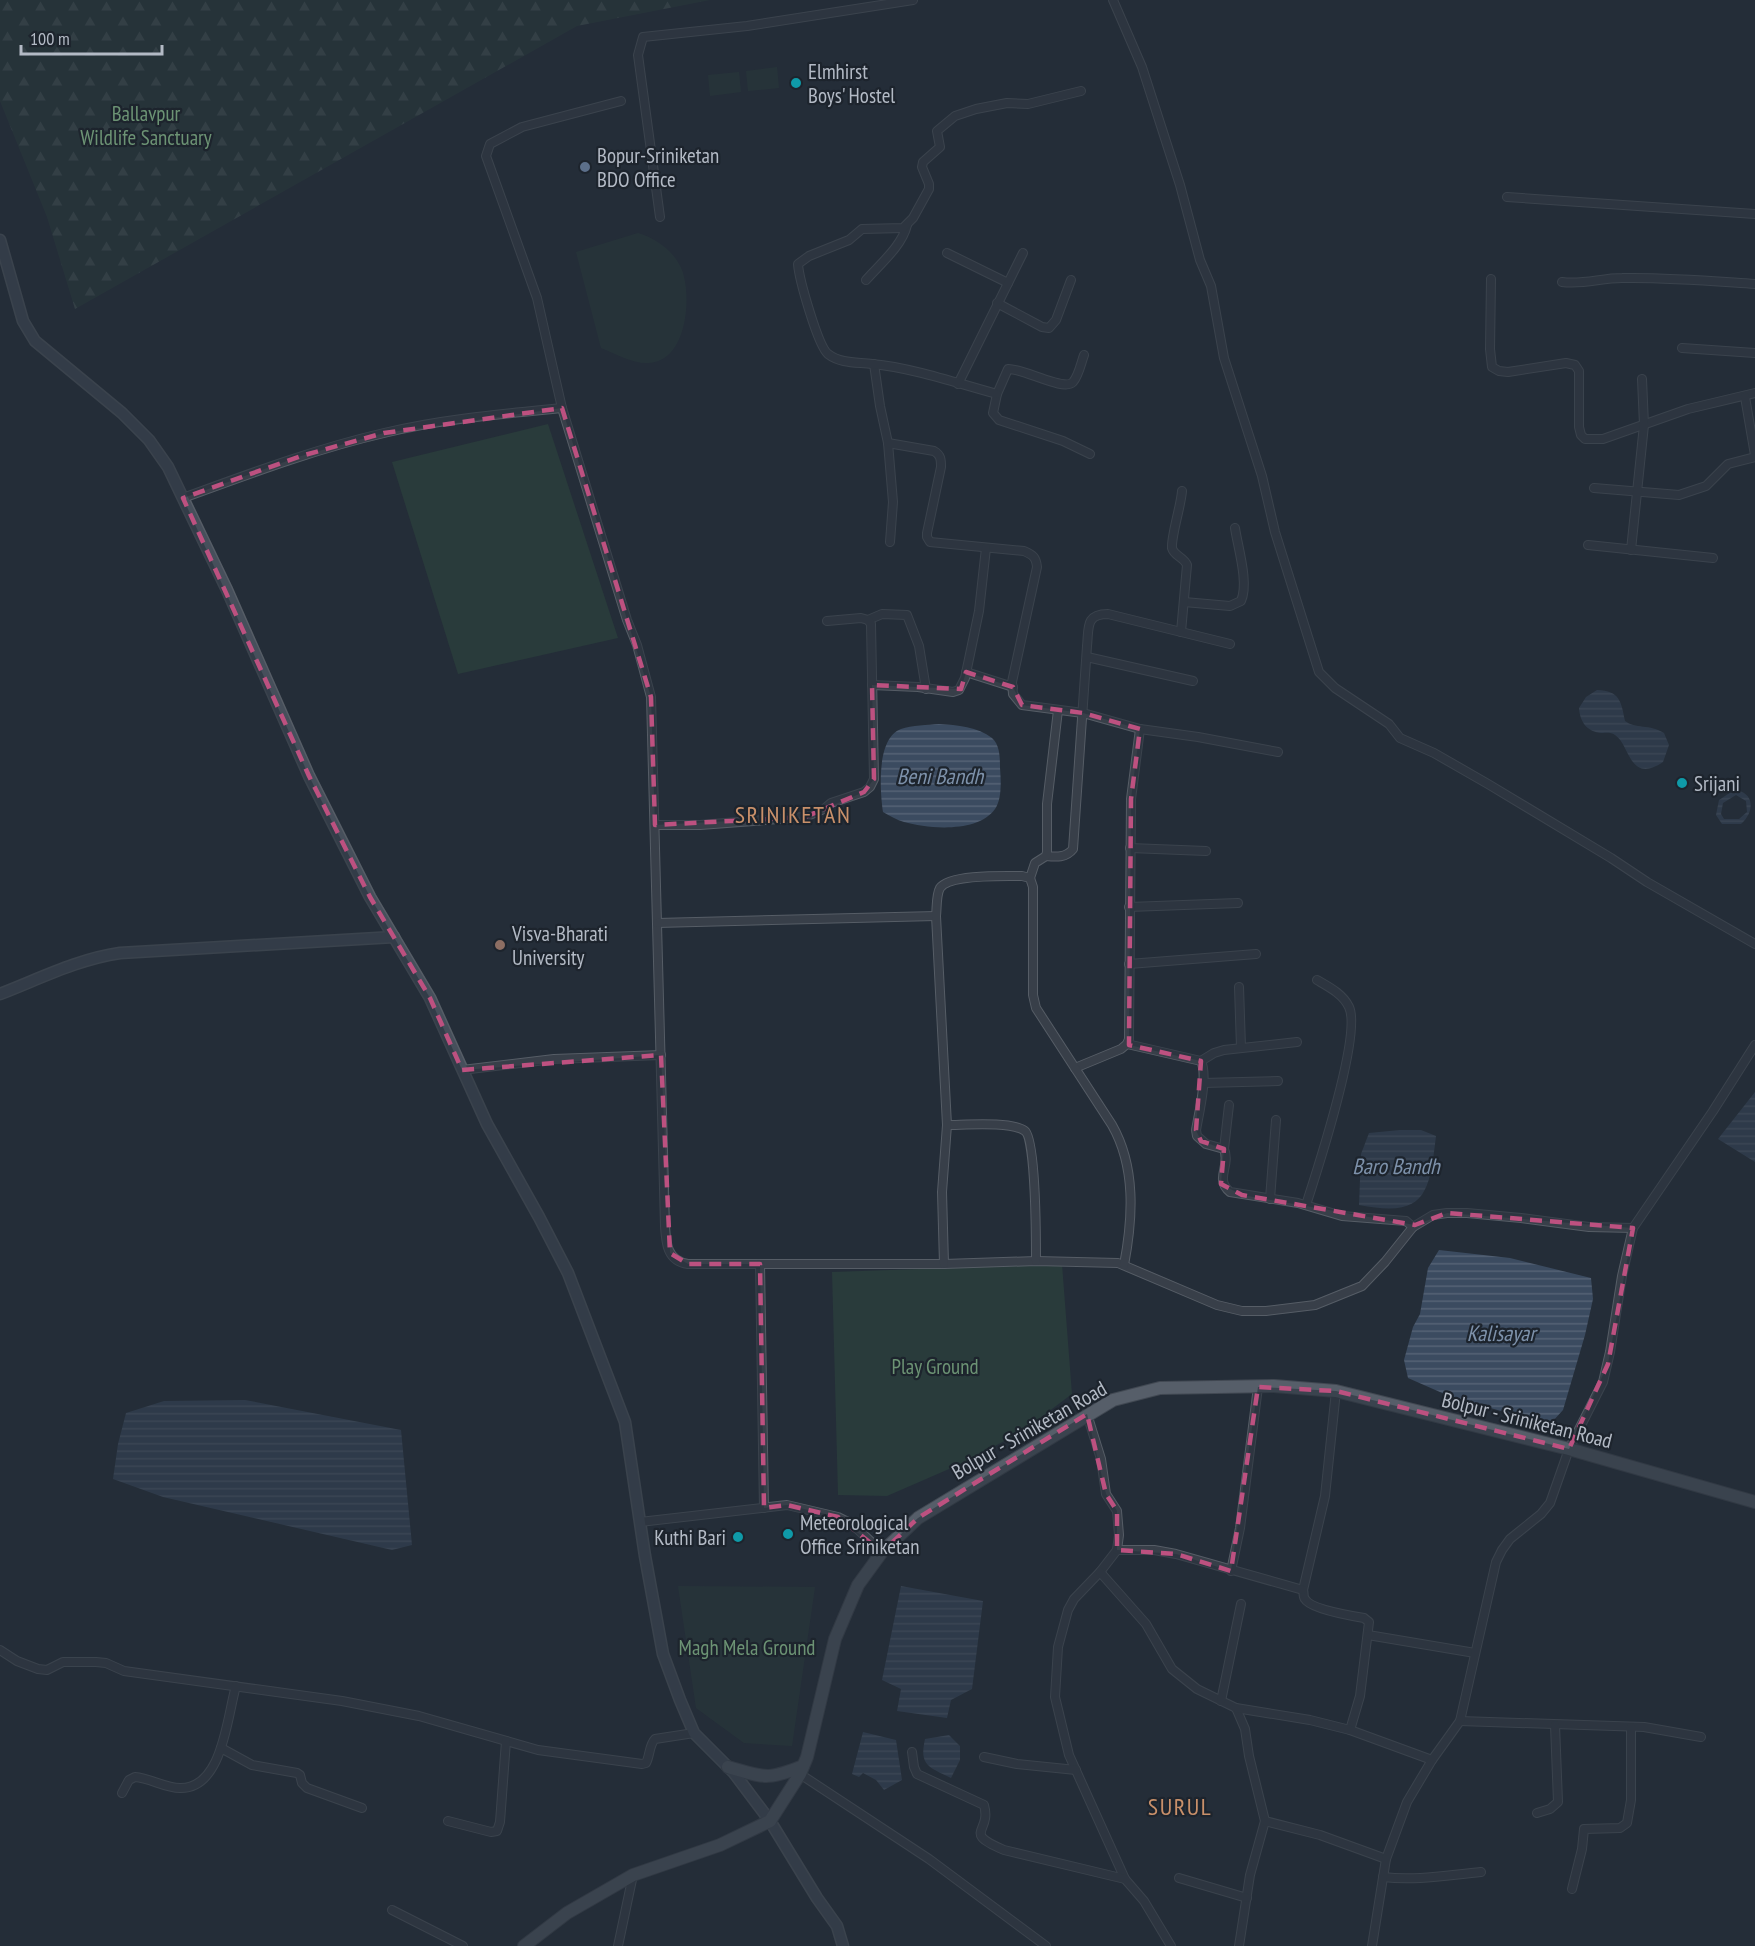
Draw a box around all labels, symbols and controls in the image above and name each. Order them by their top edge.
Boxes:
scale bar [21,18,162,56]
text: 100 m [30,27,70,50]
place label: Elmhirst Boys' Hostel [808,58,895,109]
marker: Elmhirst Boys' Hostel [789,76,803,90]
park label: Ballavpur Wildlife Sanctuary [80,100,212,151]
place label: Bopur-Sriniketan BDO Office [597,142,719,193]
marker: Bopur-Sriniketan BDO Office [578,160,592,174]
water label: Beni Bandh [897,762,985,790]
place label: Srijani [1694,770,1740,797]
marker: Srijani [1675,776,1689,790]
district label: SRINIKETAN [735,799,851,830]
place label: Visva-Bharati University [511,920,608,971]
marker: Visva-Bharati University [493,938,507,952]
water label: Baro Bandh [1352,1152,1441,1180]
water label: Kalisayar [1467,1319,1538,1347]
park label: Play Ground [891,1353,979,1380]
street label: Bolpur - Sriniketan Road [947,1375,1111,1485]
street label: Bolpur - Sriniketan Road [1439,1386,1615,1454]
place label: Meteorological Office Sriniketan [800,1509,919,1560]
place label: Kuthi Bari [654,1524,726,1551]
marker: Meteorological Office Sriniketan [781,1527,795,1541]
marker: Kuthi Bari [731,1530,745,1544]
park label: Magh Mela Ground [679,1634,815,1661]
district label: SURUL [1148,1791,1212,1822]

